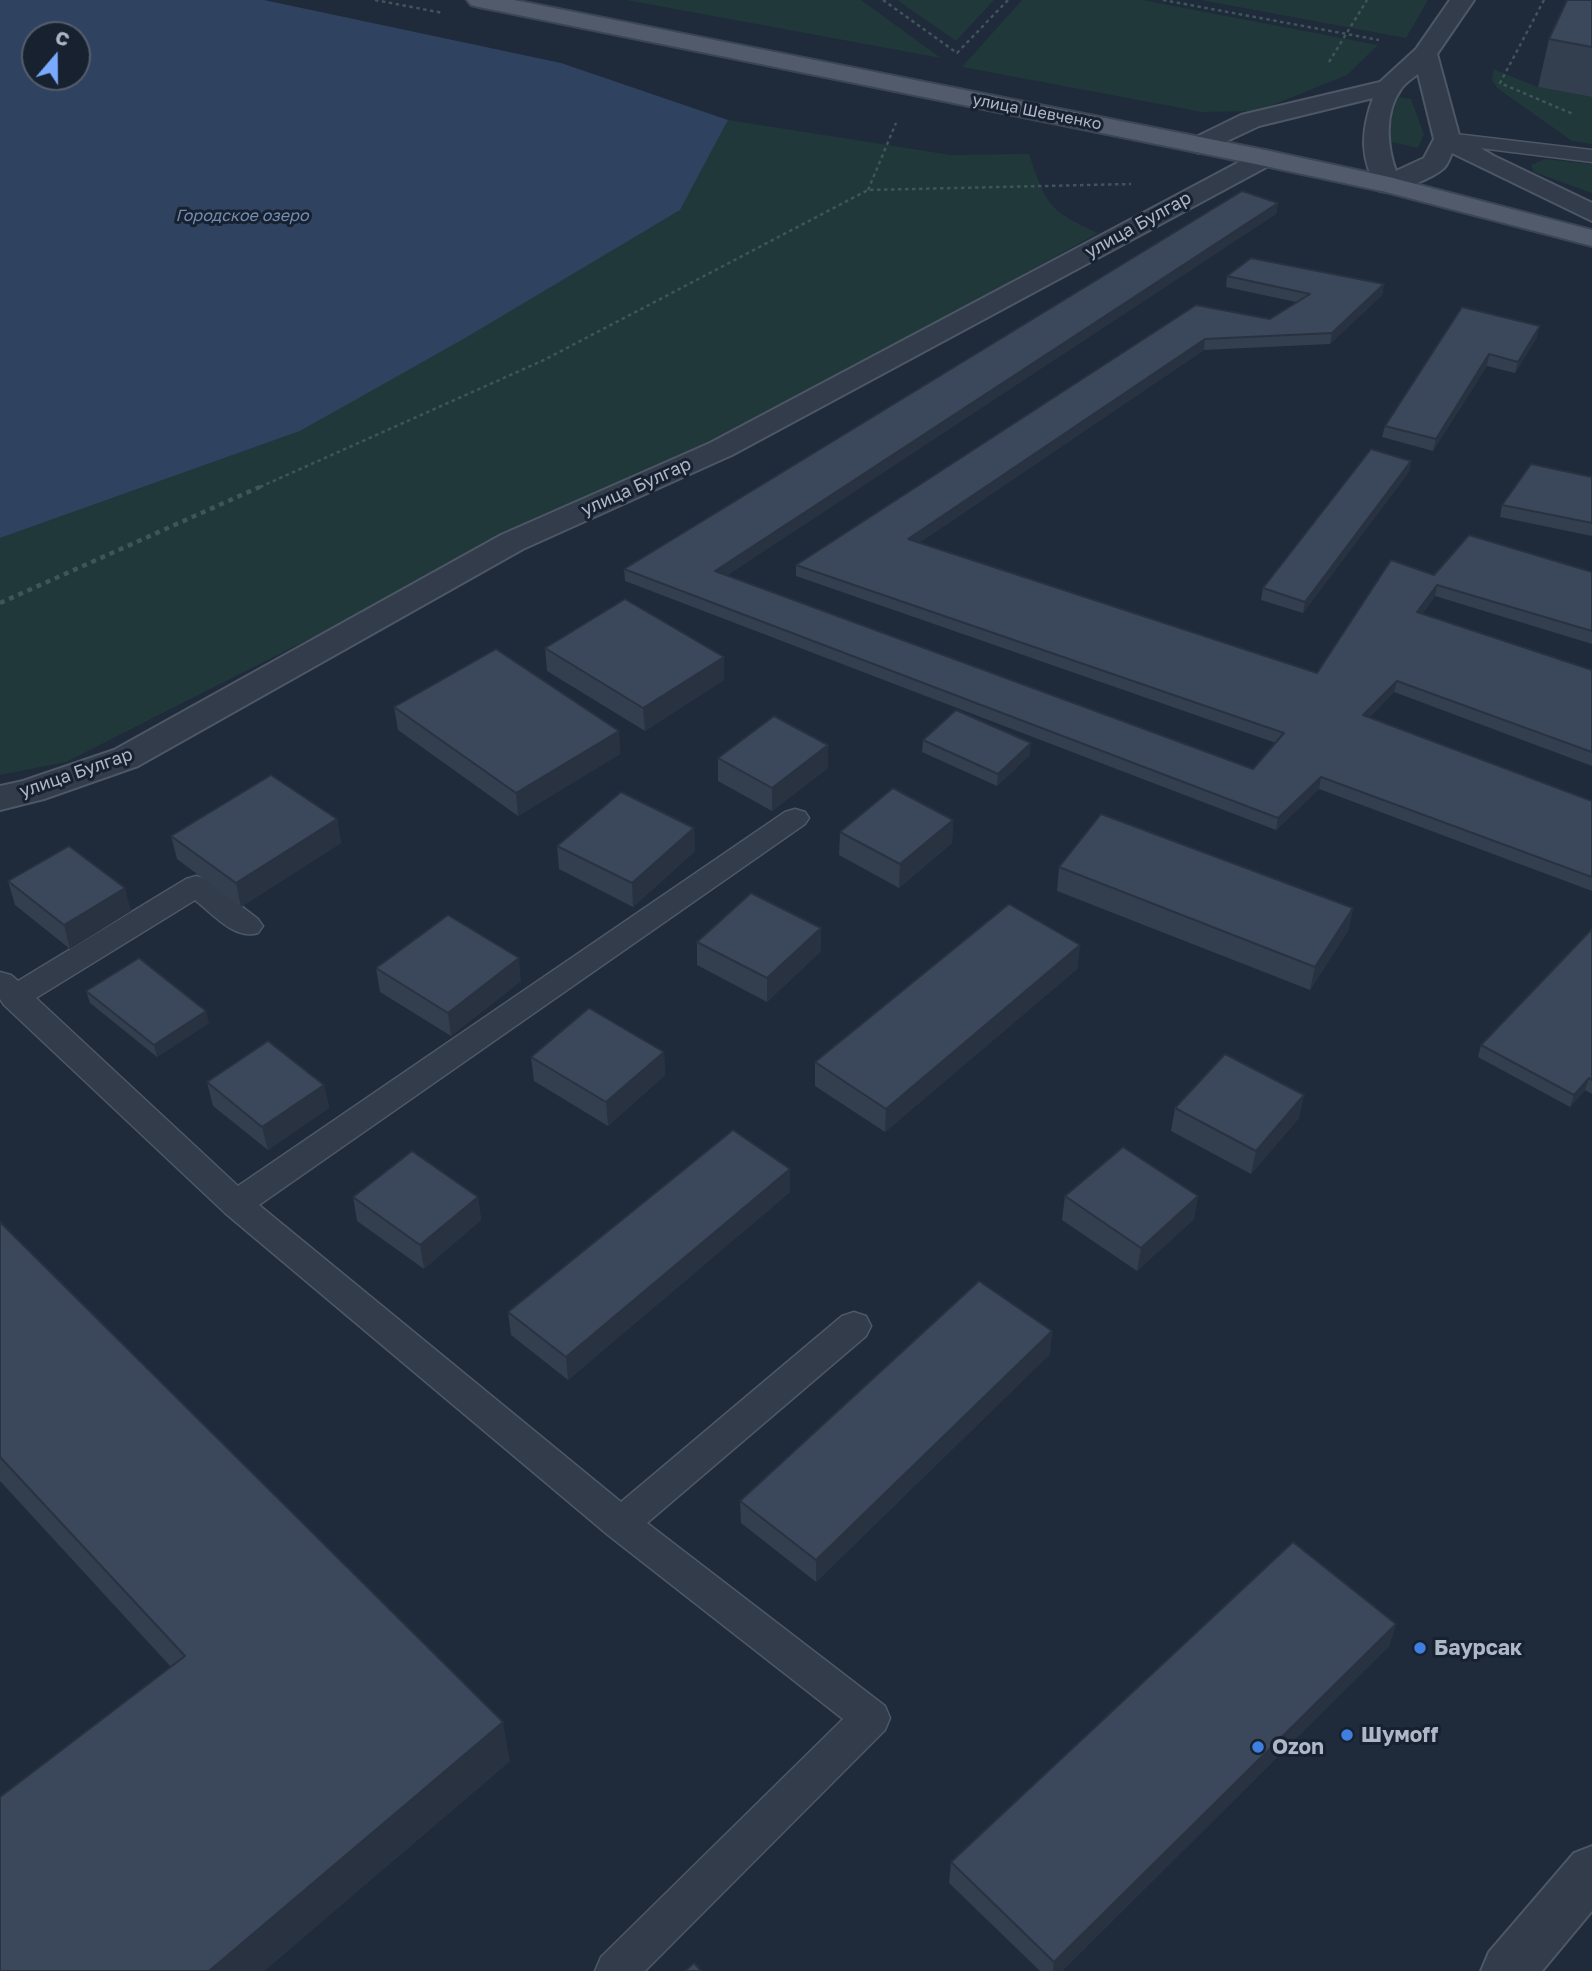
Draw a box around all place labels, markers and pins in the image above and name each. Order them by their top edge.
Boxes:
place label: Баурсак [1434,1635,1522,1661]
marker: Баурсак [1412,1640,1428,1656]
place label: Шумоff [1361,1722,1438,1748]
marker: Шумоff [1339,1727,1355,1743]
place label: Ozon [1272,1734,1324,1760]
marker: Ozon [1250,1739,1266,1755]

